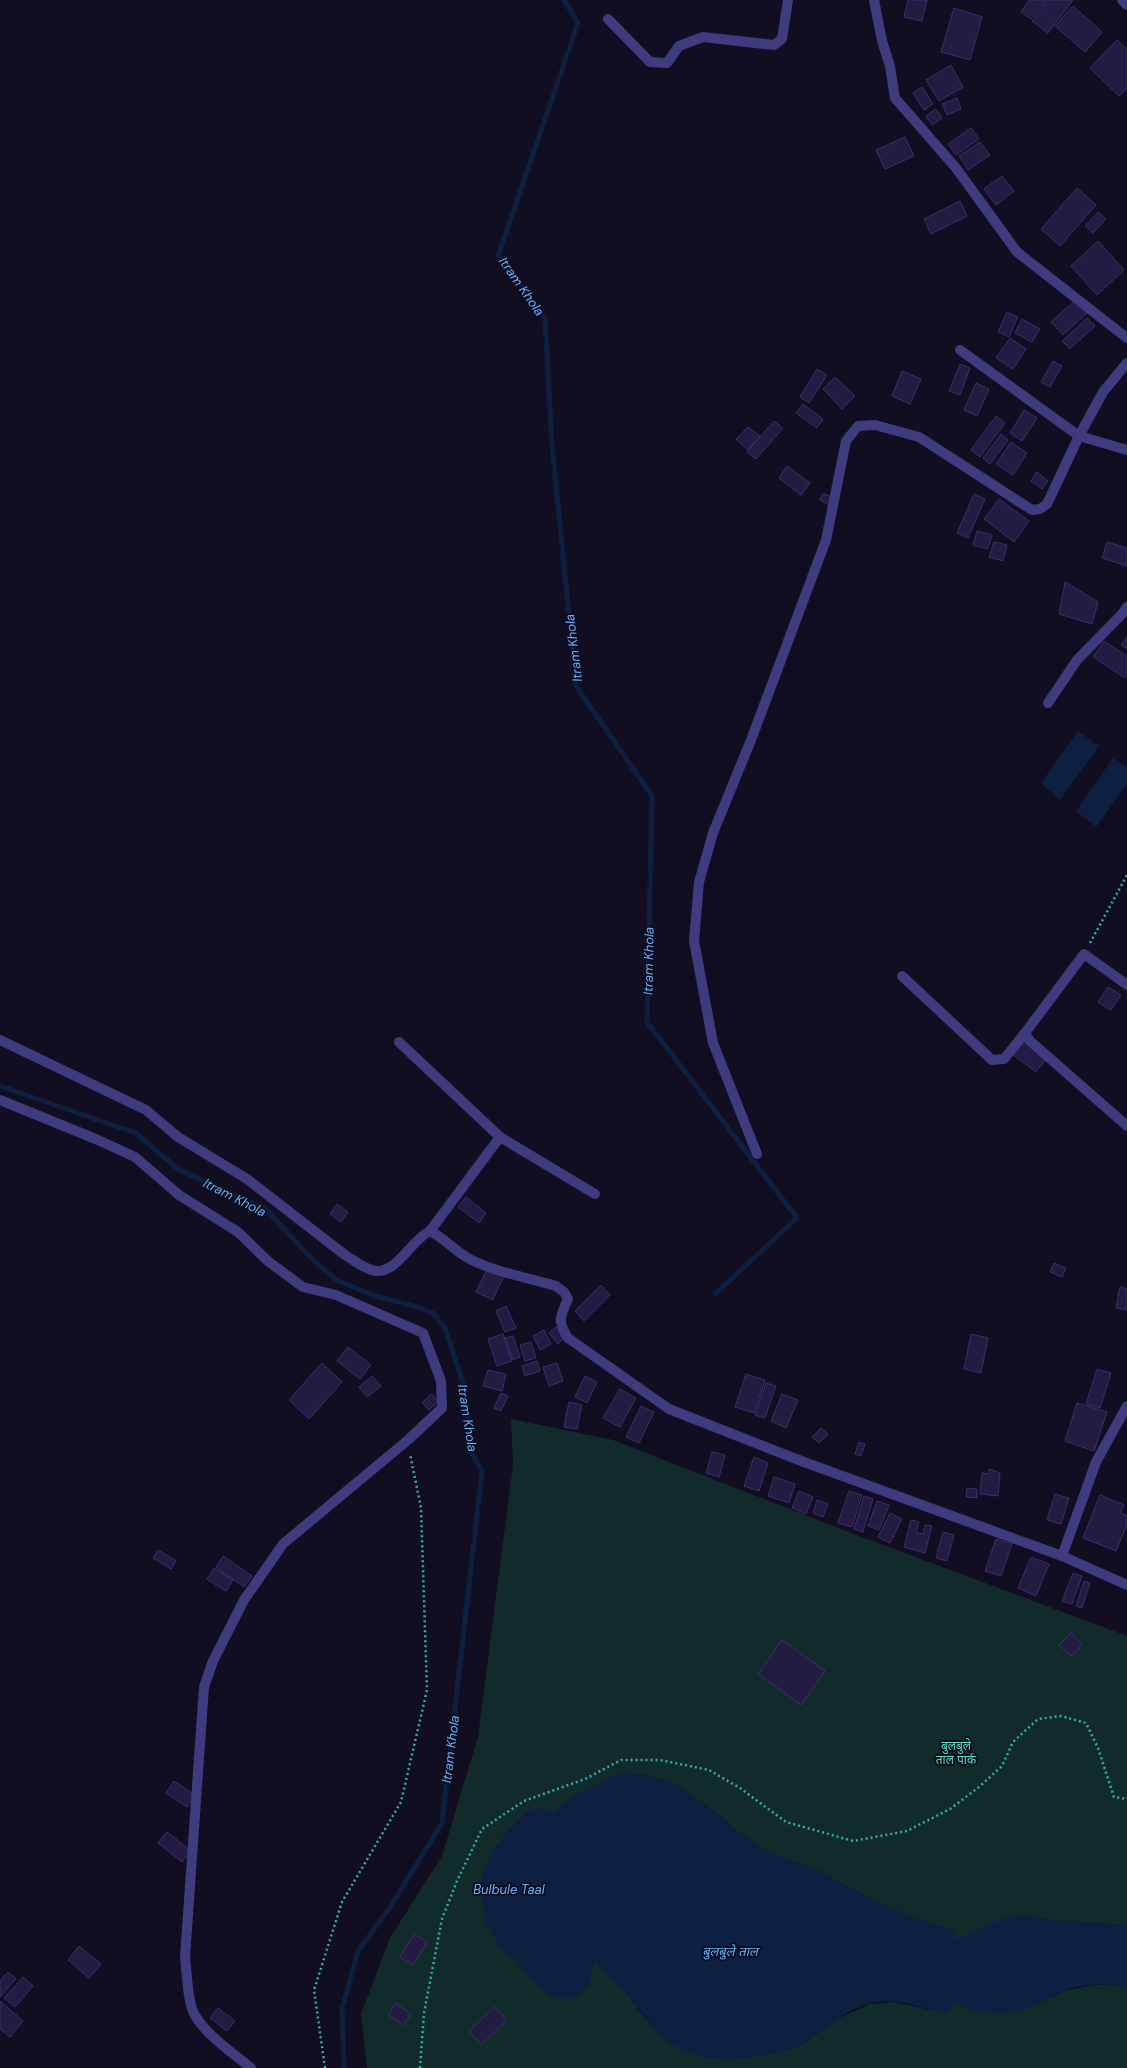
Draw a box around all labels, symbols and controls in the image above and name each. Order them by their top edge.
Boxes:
water label: Itram Khola [495,253,548,319]
water label: Itram Khola [561,613,586,683]
water label: Itram Khola [639,927,658,995]
water label: Itram Khola [201,1174,269,1220]
water label: Itram Khola [454,1383,481,1453]
water label: Itram Khola [438,1714,463,1784]
park label: बुलबुले ताल पार्क [936,1738,977,1768]
water label: Bulbule Taal [473,1881,546,1898]
water label: बुलबुले ताल [702,1943,761,1960]

